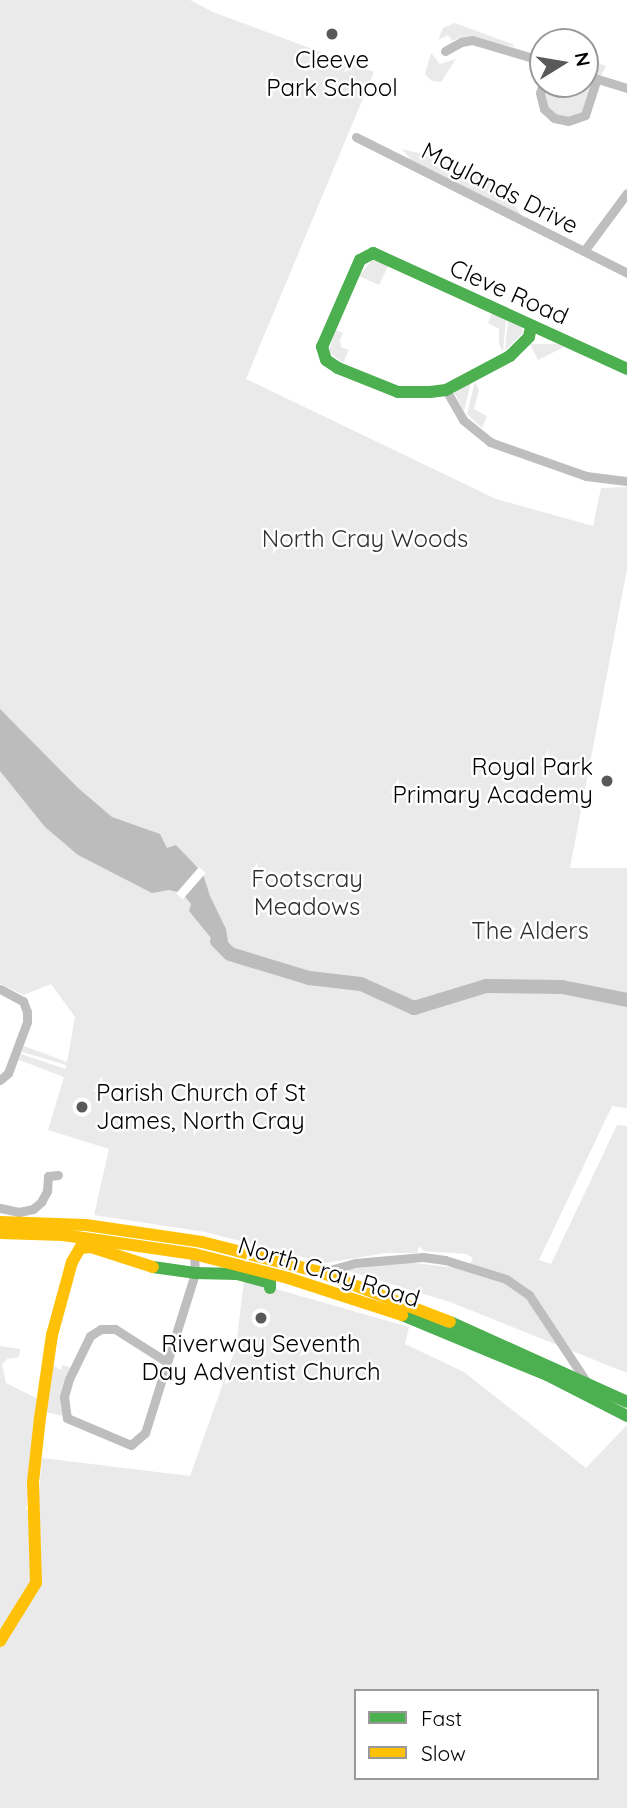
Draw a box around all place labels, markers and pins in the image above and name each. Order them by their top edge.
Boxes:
marker: Cleeve Park School [324,26,340,42]
place label: Cleeve Park School [266,46,398,102]
place label: Royal Park Primary Academy [392,753,593,809]
marker: Royal Park Primary Academy [599,773,615,789]
place label: Parish Church of St James, North Cray [96,1079,306,1135]
marker: Parish Church of St James, North Cray [74,1099,90,1115]
marker: Riverway Seventh Day Adventist Church [253,1310,269,1326]
place label: Riverway Seventh Day Adventist Church [141,1330,381,1386]

